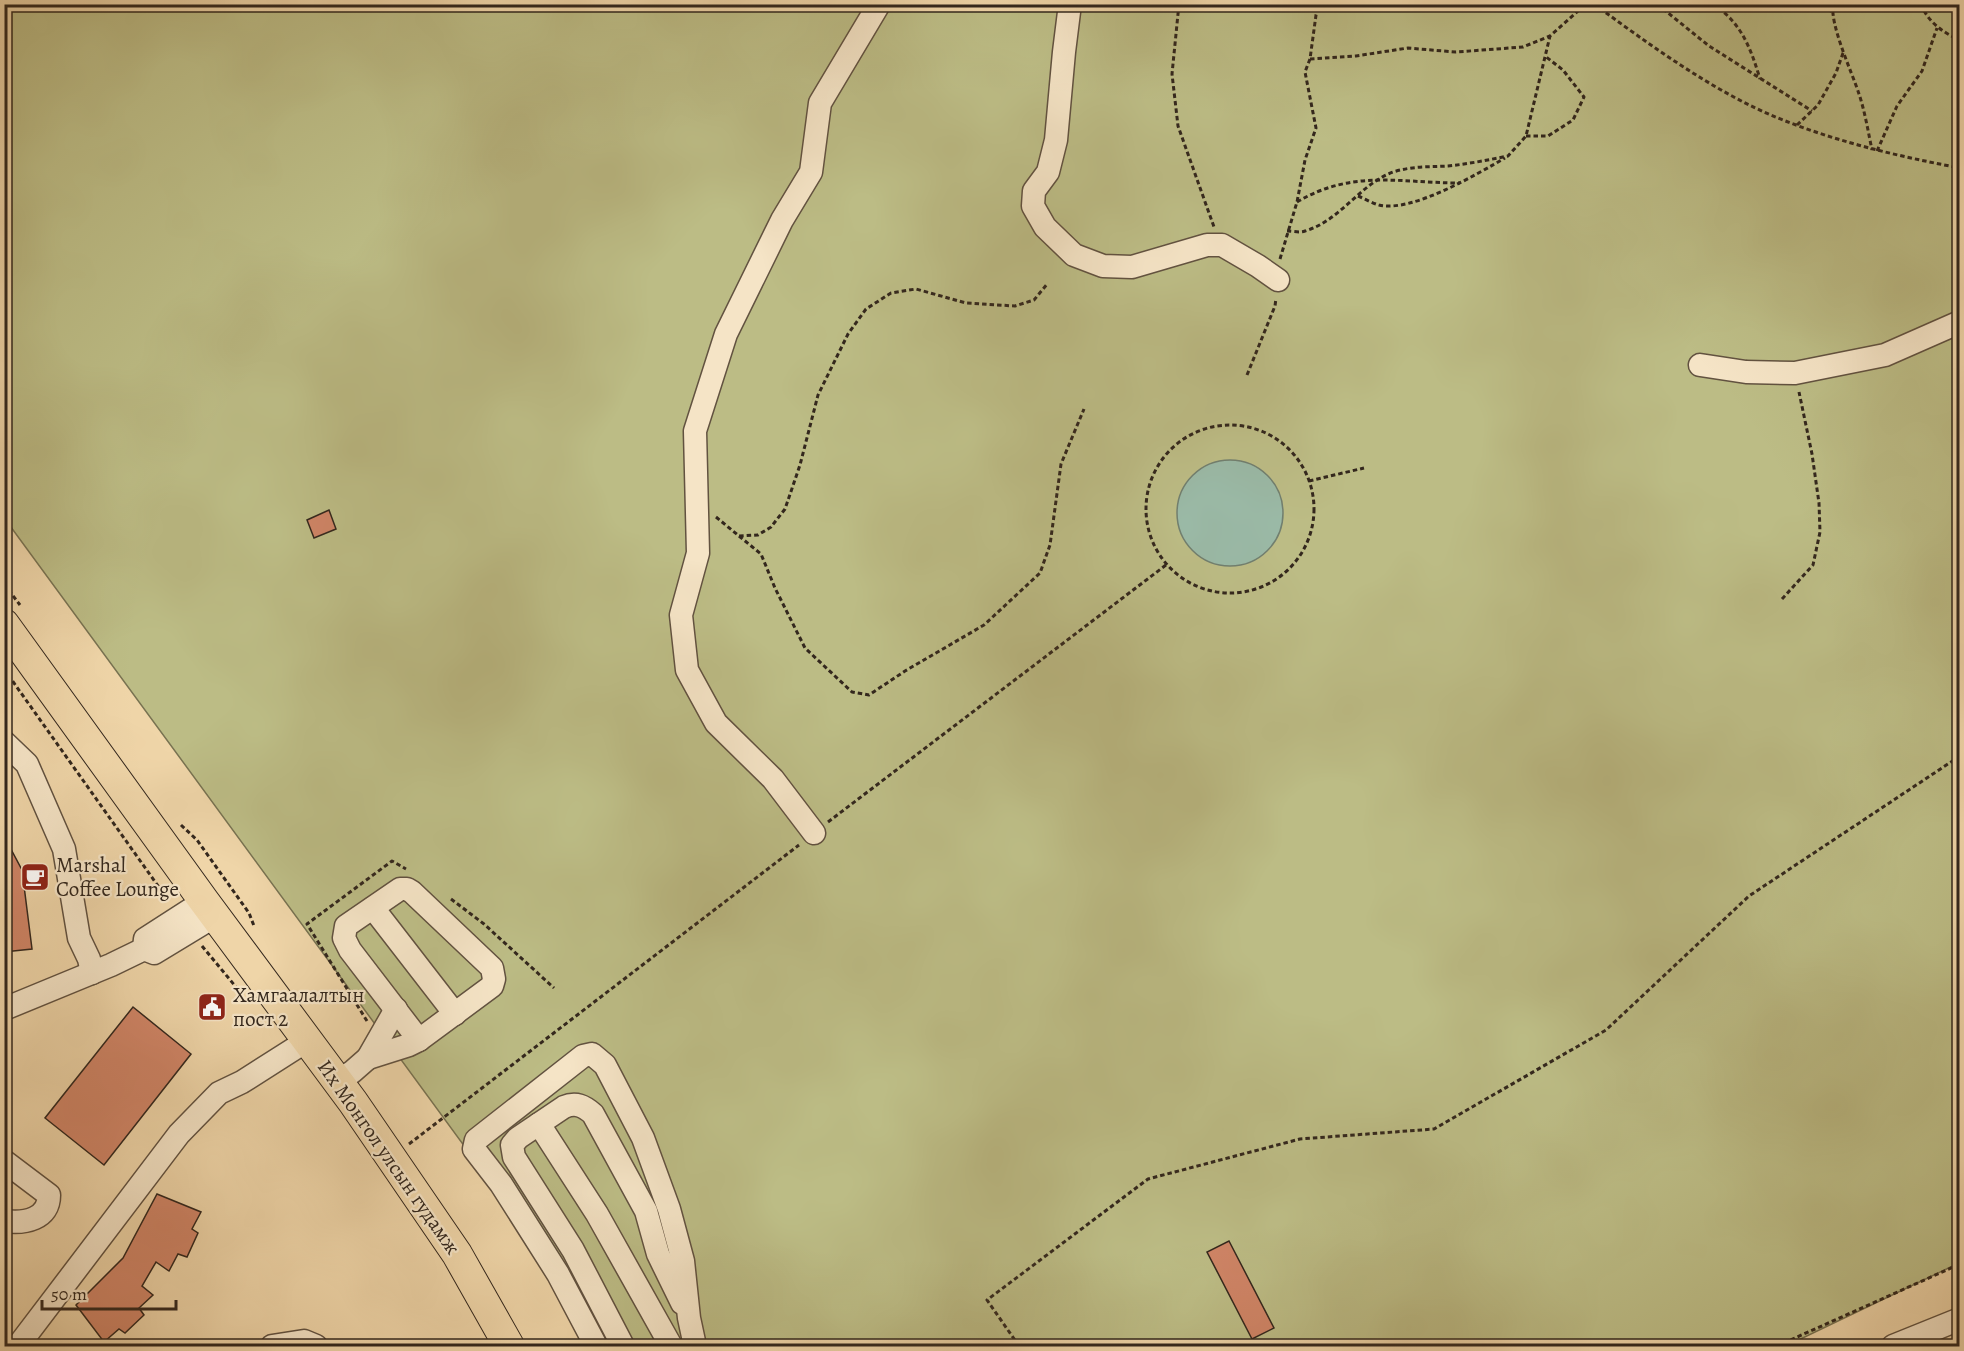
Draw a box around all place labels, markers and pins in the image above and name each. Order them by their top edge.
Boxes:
place label: Marshal Coffee Lounge [56,851,179,903]
cafe icon: Marshal Coffee Lounge [19,861,51,893]
place label: Хамгаалалтын пост 2 [233,981,365,1033]
public building icon: Хамгаалалтын пост 2 [196,991,228,1023]

